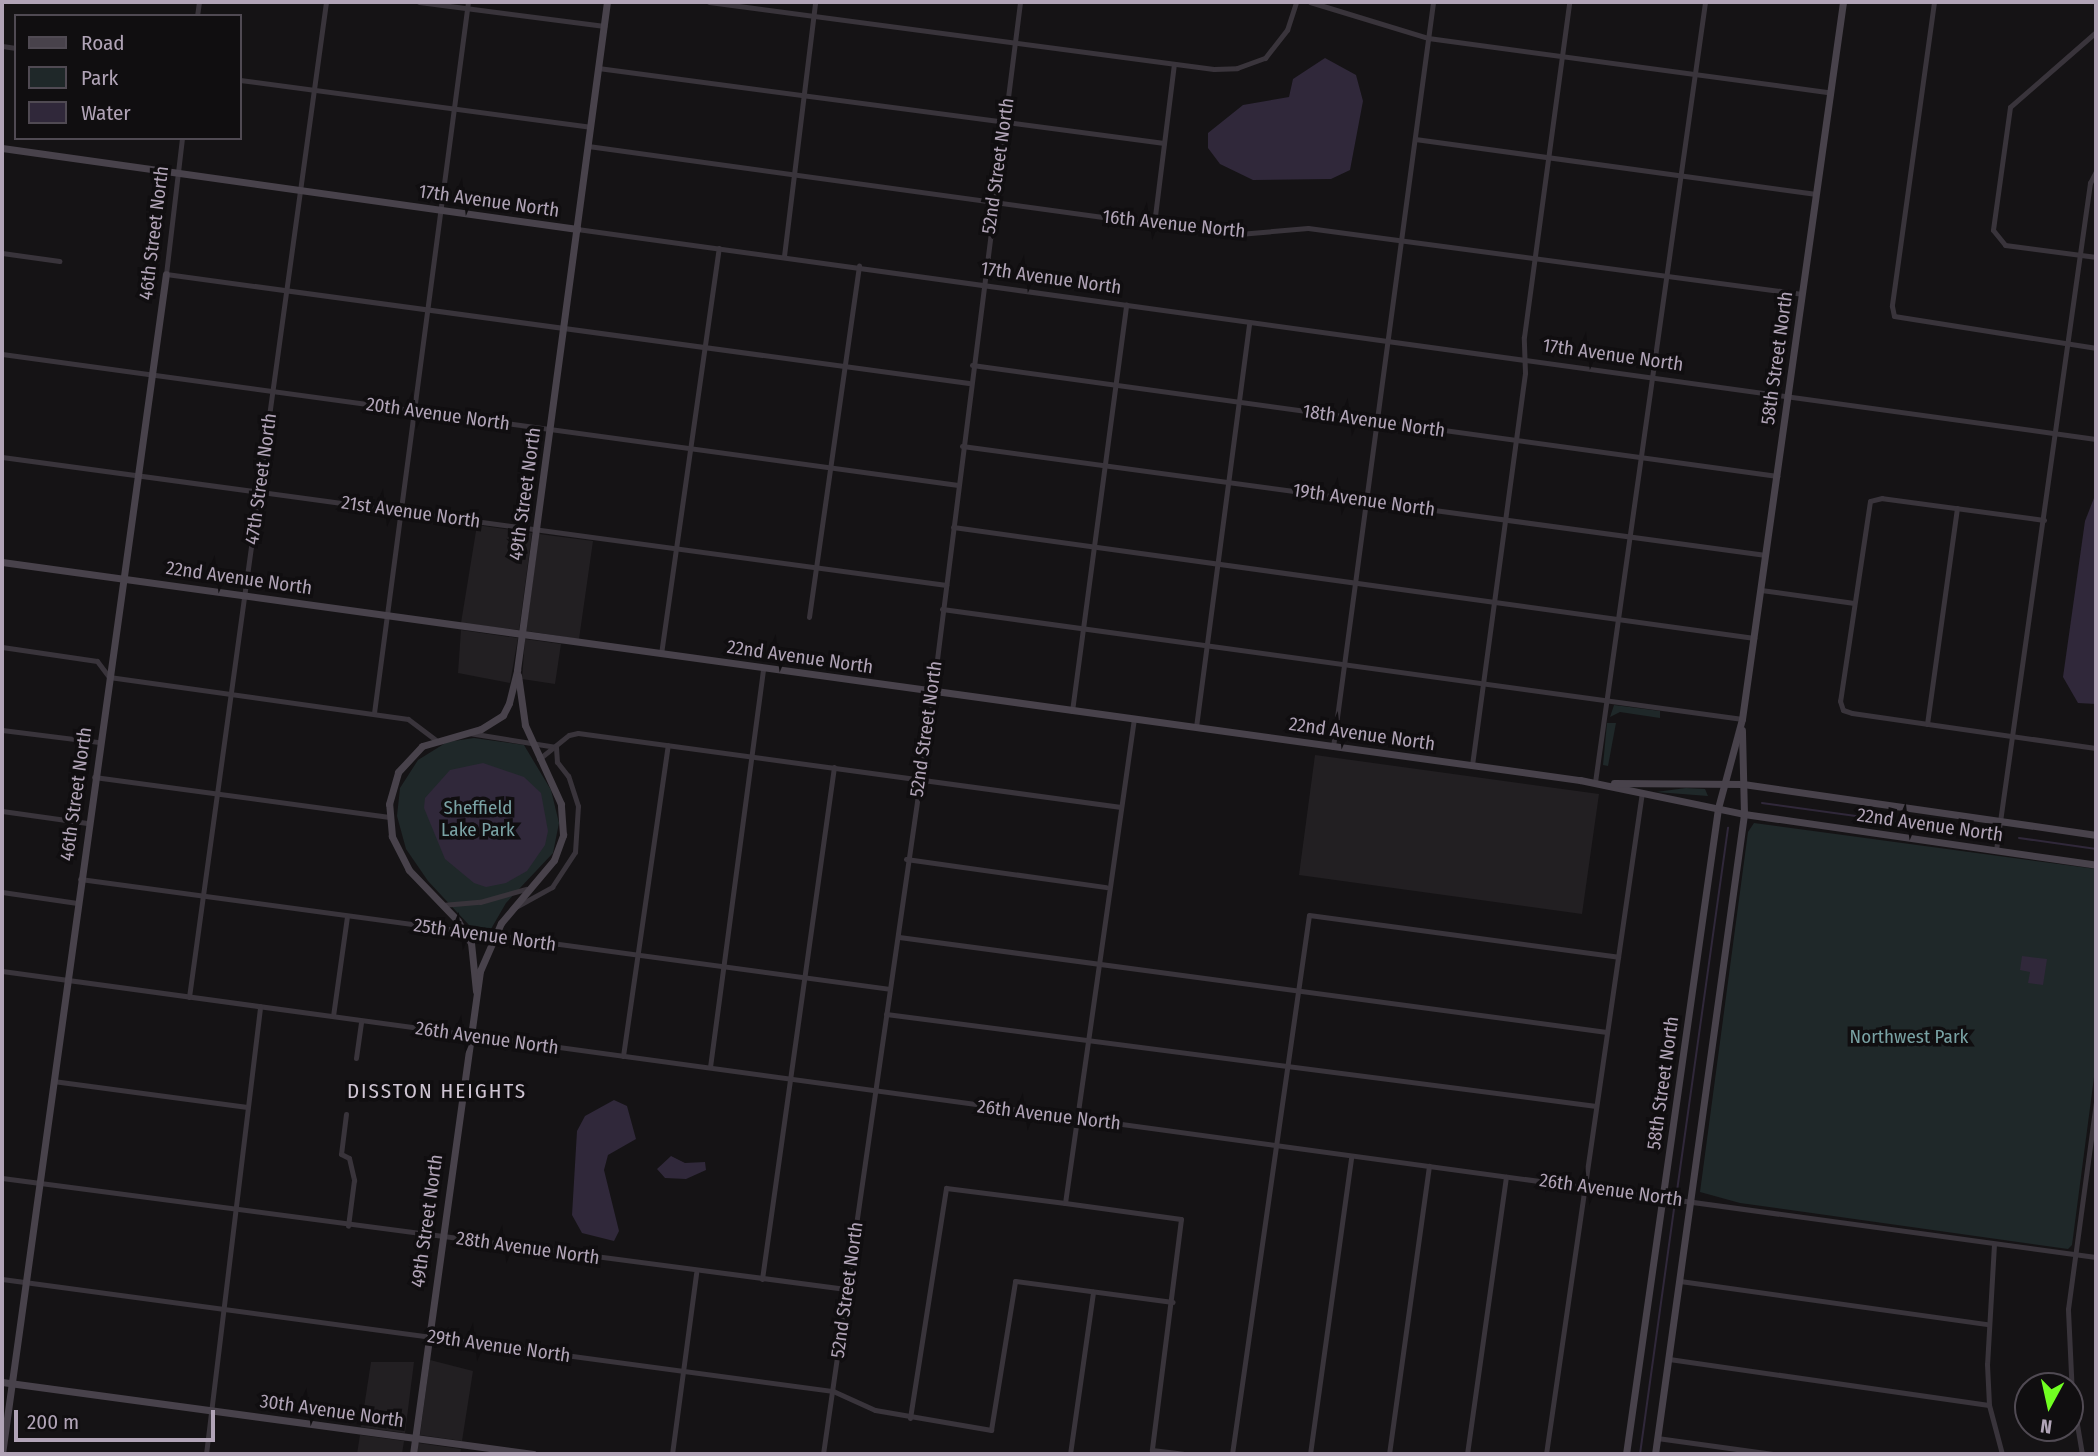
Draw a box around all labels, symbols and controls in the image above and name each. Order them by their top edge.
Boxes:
legend [14,14,242,140]
text: Road [81,30,125,56]
text: Park [81,65,118,91]
street label: 52nd Street North [977,97,1019,235]
text: Water [81,100,131,126]
street label: 46th Street North [134,165,174,301]
street label: 17th Avenue North [417,180,561,222]
street label: 16th Avenue North [1101,205,1247,243]
street label: 17th Avenue North [979,257,1123,299]
street label: 58th Street North [1756,290,1798,426]
street label: 17th Avenue North [1541,334,1685,376]
street label: 20th Avenue North [365,393,511,435]
street label: 18th Avenue North [1301,400,1447,442]
street label: 47th Street North [240,412,282,546]
street label: 49th Street North [504,426,546,562]
street label: 19th Avenue North [1291,479,1437,521]
street label: 21st Avenue North [340,491,482,533]
street label: 22nd Avenue North [164,556,314,600]
street label: 22nd Avenue North [725,635,875,679]
street label: 52nd Street North [905,660,947,798]
street label: 22nd Avenue North [1287,712,1437,756]
street label: 46th Street North [55,726,97,862]
park label: Sheffield Lake Park [441,797,515,841]
street label: 22nd Avenue North [1855,803,2005,847]
street label: 25th Avenue North [412,914,558,956]
street label: 58th Street North [1642,1015,1684,1151]
street label: 26th Avenue North [414,1017,560,1059]
park label: Northwest Park [1850,1026,1968,1048]
district label: DISSTON HEIGHTS [349,1078,525,1104]
street label: 26th Avenue North [976,1095,1122,1135]
street label: 49th Street North [406,1153,448,1289]
street label: 26th Avenue North [1538,1169,1684,1211]
street label: 52nd Street North [826,1221,868,1359]
street label: 28th Avenue North [455,1227,601,1269]
street label: 29th Avenue North [426,1325,572,1367]
north arrow [2014,1372,2084,1442]
street label: 30th Avenue North [259,1390,405,1432]
scale bar [18,1396,219,1440]
text: 200 m [27,1409,79,1435]
text: N [2039,1414,2054,1438]

